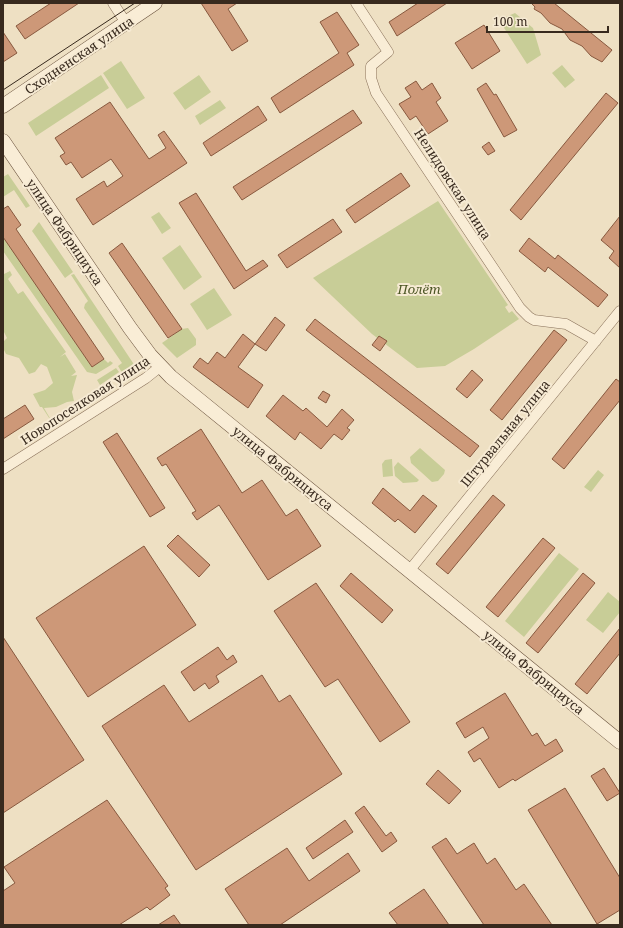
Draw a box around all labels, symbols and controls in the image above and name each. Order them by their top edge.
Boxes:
scale bar [487,8,608,34]
street label: Сходненская улица [21,12,137,98]
text: 100 m [493,13,528,30]
street label: Нелидовская улица [410,125,496,243]
street label: улица Фабрициуса [23,175,107,289]
park label: Полёт [396,280,441,298]
street label: Новопоселковая улица [17,351,153,449]
street label: Штурвальная улица [456,376,554,490]
street label: улица Фабрициуса [229,422,337,514]
street label: улица Фабрициуса [480,626,588,718]

